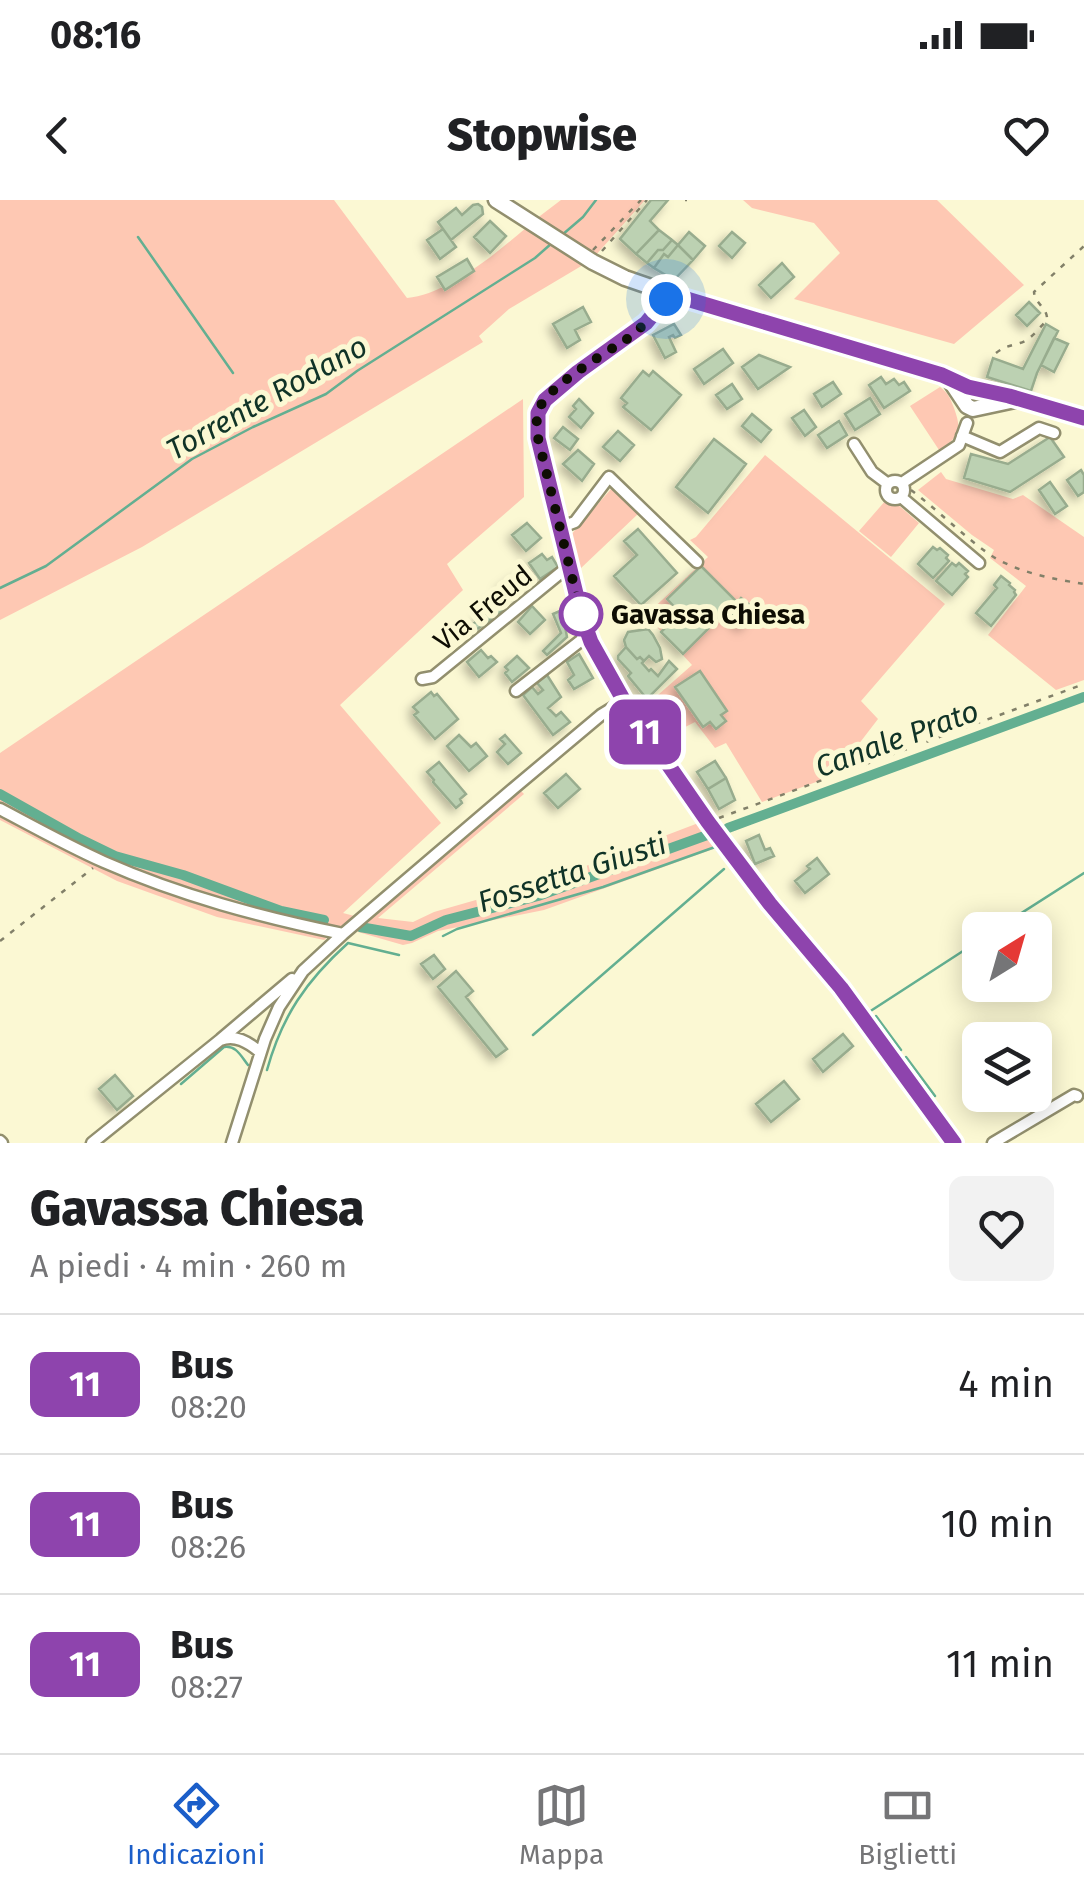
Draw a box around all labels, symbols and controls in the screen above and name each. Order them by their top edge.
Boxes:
text: 08:16 [50,12,141,58]
icon: back [30,108,85,163]
text: Stopwise [447,108,637,162]
icon: heart [999,108,1054,163]
your location [641,274,691,324]
water label: Torrente Rodano [161,328,373,468]
street label: Via Freud [427,558,539,658]
marker: Gavassa Chiesa [560,593,602,635]
place label: Gavassa Chiesa [611,598,805,631]
water label: Canale Prato [810,693,984,785]
line badge: 11 [600,700,690,764]
text: 11 [629,711,661,753]
water label: Fossetta Giusti [473,825,672,920]
north arrow [962,912,1052,1002]
map controls [962,912,1052,1112]
button: layers [962,1022,1052,1112]
button: heart [949,1176,1054,1281]
text: Gavassa Chiesa [30,1180,364,1238]
text: A piedi · 4 min · 260 m [30,1247,347,1285]
text: Bus [170,1342,234,1388]
text: 4 min [958,1361,1054,1407]
text: 11 [69,1363,101,1405]
text: 08:20 [170,1388,247,1426]
text: Bus [170,1482,234,1528]
text: 10 min [941,1501,1054,1547]
text: 11 [69,1503,101,1545]
text: 08:26 [170,1528,246,1566]
text: Bus [170,1622,234,1668]
text: 11 min [946,1641,1054,1687]
text: 11 [69,1643,101,1685]
text: 08:27 [170,1668,243,1706]
tab: Indicazioni [127,1778,265,1871]
tab: Mappa [519,1778,604,1871]
tab: Biglietti [858,1778,957,1871]

